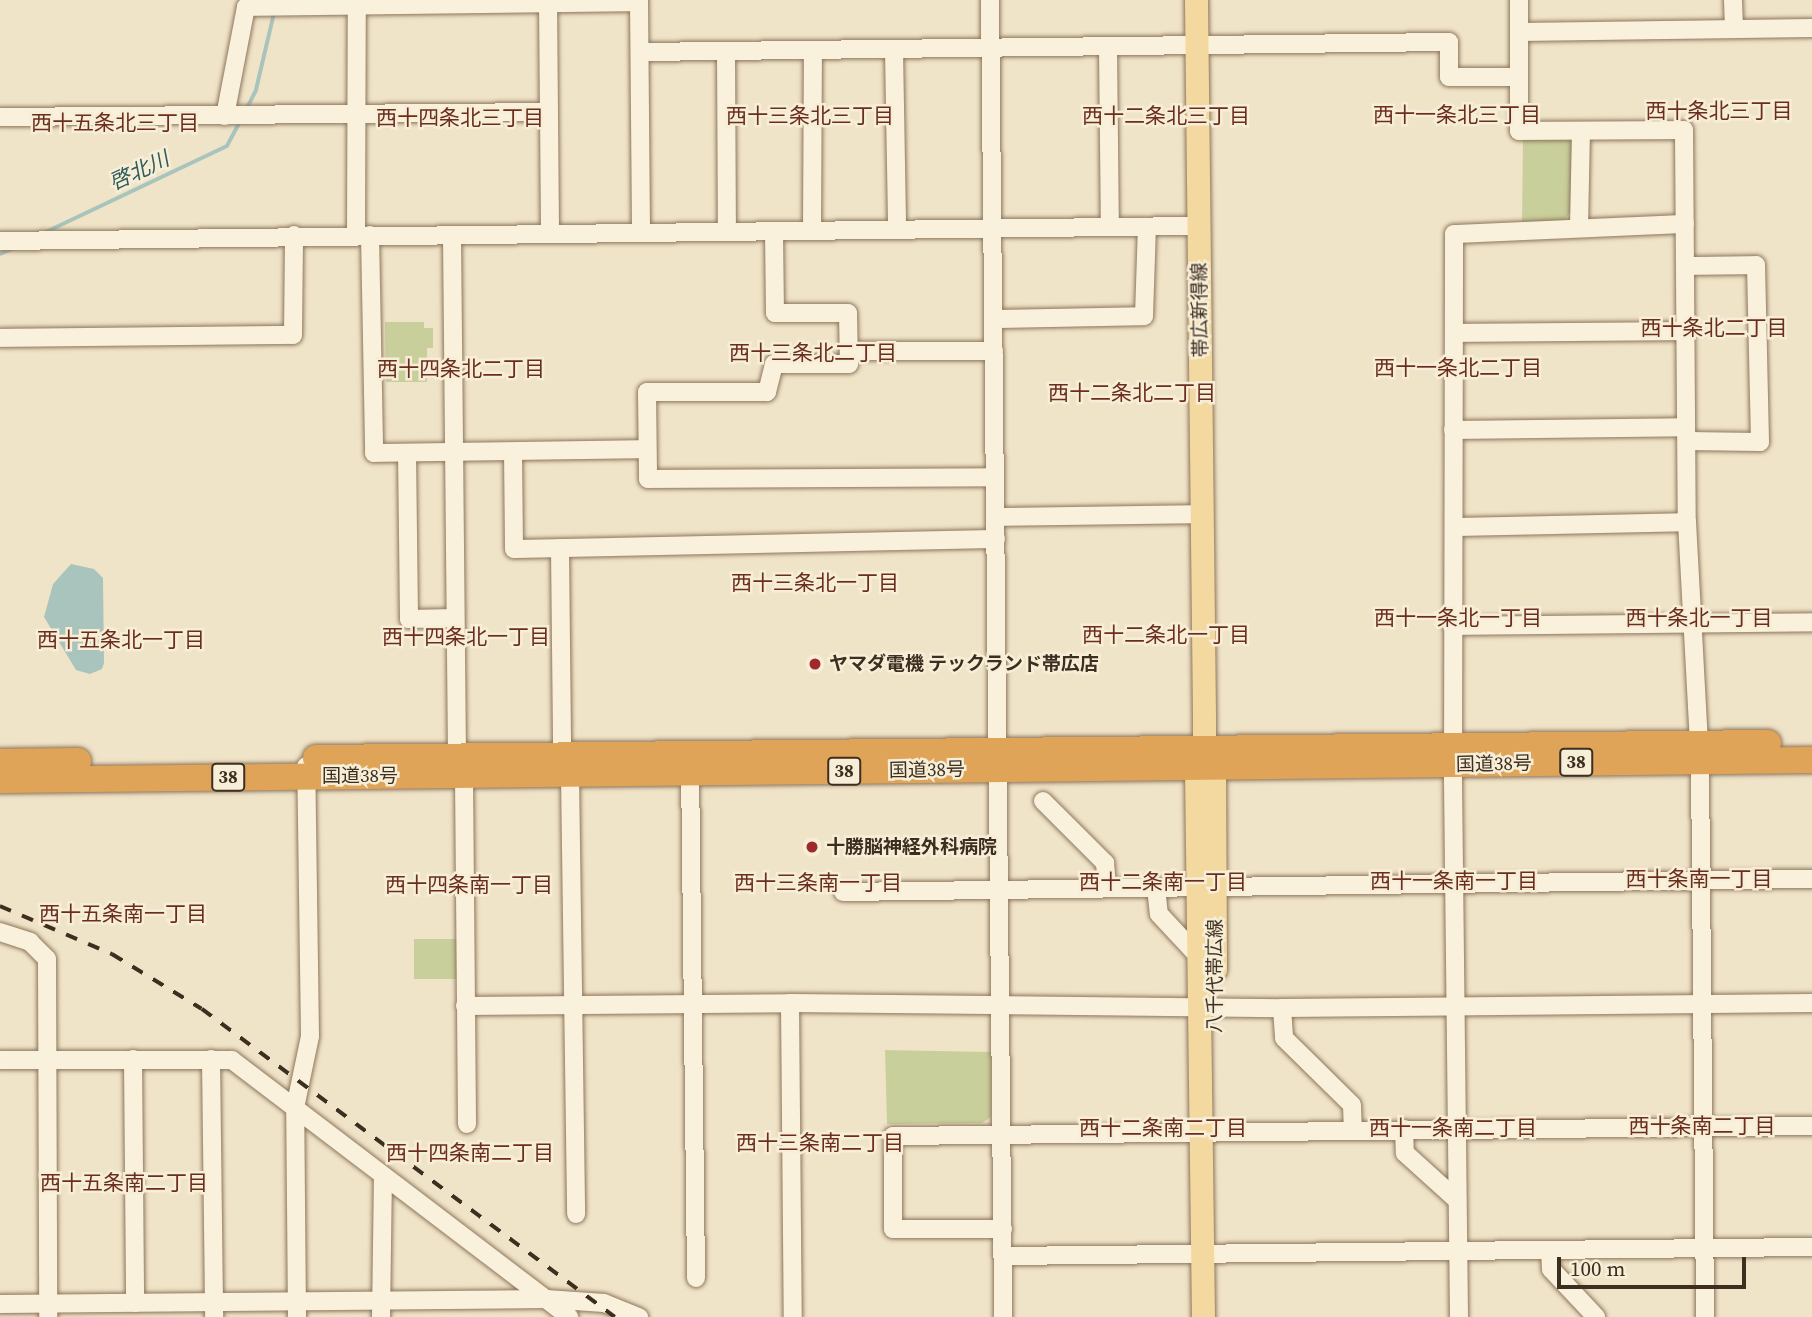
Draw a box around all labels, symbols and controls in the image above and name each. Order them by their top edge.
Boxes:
district label: 西十条北三丁目 [1646,98,1792,124]
district label: 西十一条北三丁目 [1373,102,1541,128]
district label: 西十三条北三丁目 [726,103,894,129]
district label: 西十二条北三丁目 [1082,103,1250,129]
district label: 西十四条北三丁目 [376,105,544,131]
district label: 西十五条北三丁目 [31,110,199,136]
water label: 啓北川 [105,146,173,196]
street label: 帯広新得線 [1188,262,1212,358]
district label: 西十条北二丁目 [1641,315,1787,341]
district label: 西十三条北二丁目 [729,340,897,366]
district label: 西十一条北二丁目 [1374,355,1542,381]
district label: 西十四条北二丁目 [377,356,545,382]
district label: 西十二条北二丁目 [1048,380,1216,406]
district label: 西十三条北一丁目 [731,570,899,596]
district label: 西十一条北一丁目 [1374,605,1542,631]
district label: 西十条北一丁目 [1626,605,1772,631]
district label: 西十二条北一丁目 [1082,622,1250,648]
district label: 西十四条北一丁目 [382,624,550,650]
district label: 西十五条北一丁目 [37,627,205,653]
place label: ヤマダ電機 テックランド帯広店 [829,653,1099,675]
marker: ヤマダ電機 テックランド帯広店 [807,656,823,672]
road number: 38 [1558,748,1594,776]
street label: 国道38号 [1456,752,1532,776]
road number: 38 [826,756,862,786]
street label: 国道38号 [889,758,965,782]
road number: 38 [210,762,246,792]
street label: 国道38号 [322,765,398,787]
place label: 十勝脳神経外科病院 [826,836,997,858]
marker: 十勝脳神経外科病院 [804,839,820,855]
district label: 西十条南一丁目 [1626,866,1772,892]
district label: 西十一条南一丁目 [1370,868,1538,894]
district label: 西十二条南一丁目 [1079,869,1247,895]
district label: 西十三条南一丁目 [734,870,902,896]
district label: 西十四条南一丁目 [385,872,553,898]
district label: 西十五条南一丁目 [39,901,207,927]
street label: 八千代帯広線 [1204,919,1226,1033]
district label: 西十条南二丁目 [1629,1113,1775,1139]
district label: 西十二条南二丁目 [1079,1115,1247,1141]
district label: 西十一条南二丁目 [1369,1115,1537,1141]
district label: 西十三条南二丁目 [736,1130,904,1156]
district label: 西十四条南二丁目 [386,1140,554,1166]
district label: 西十五条南二丁目 [40,1170,208,1196]
scale bar [1560,1244,1749,1288]
text: 100 m [1570,1254,1625,1283]

